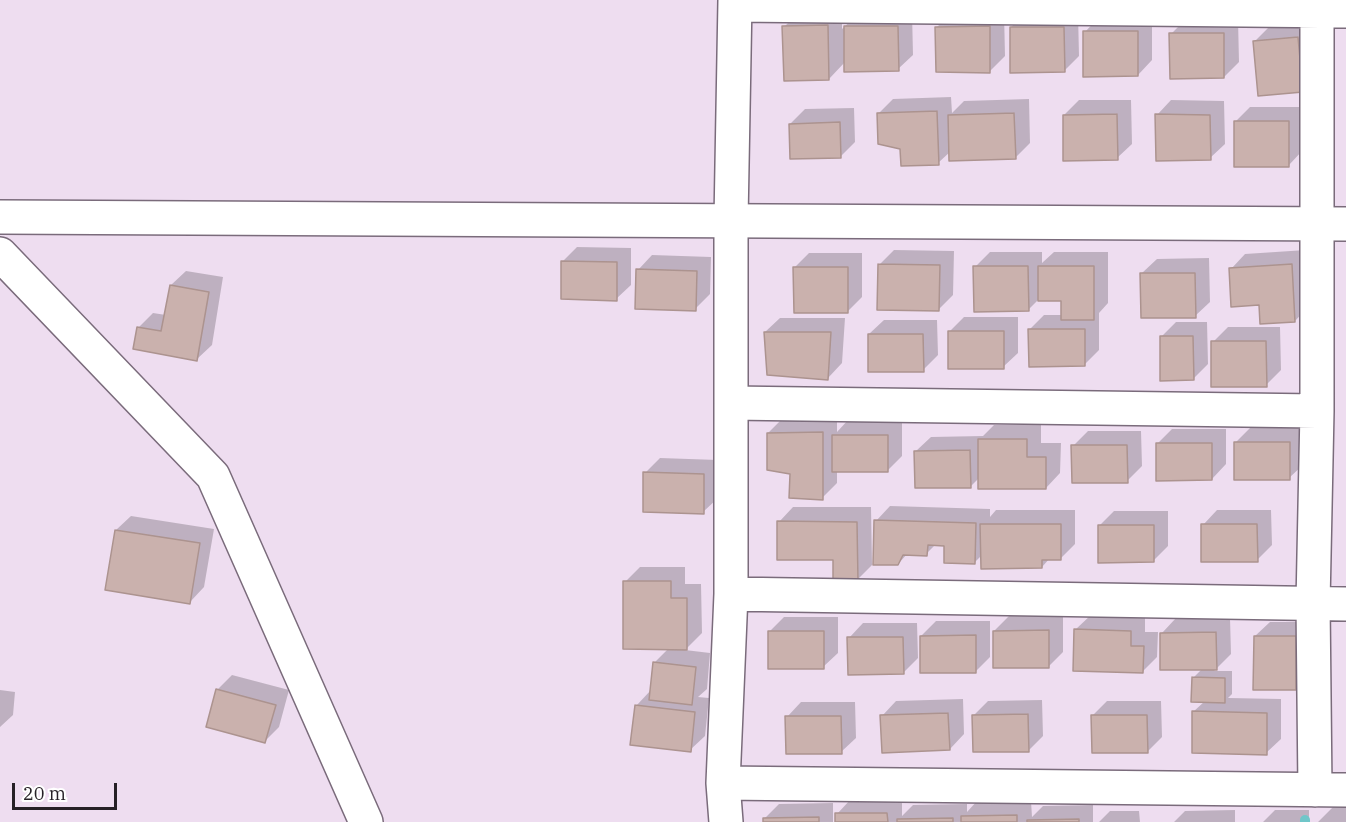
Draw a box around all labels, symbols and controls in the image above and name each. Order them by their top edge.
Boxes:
scale bar [15,771,120,809]
text: 20 m [23,782,66,805]

